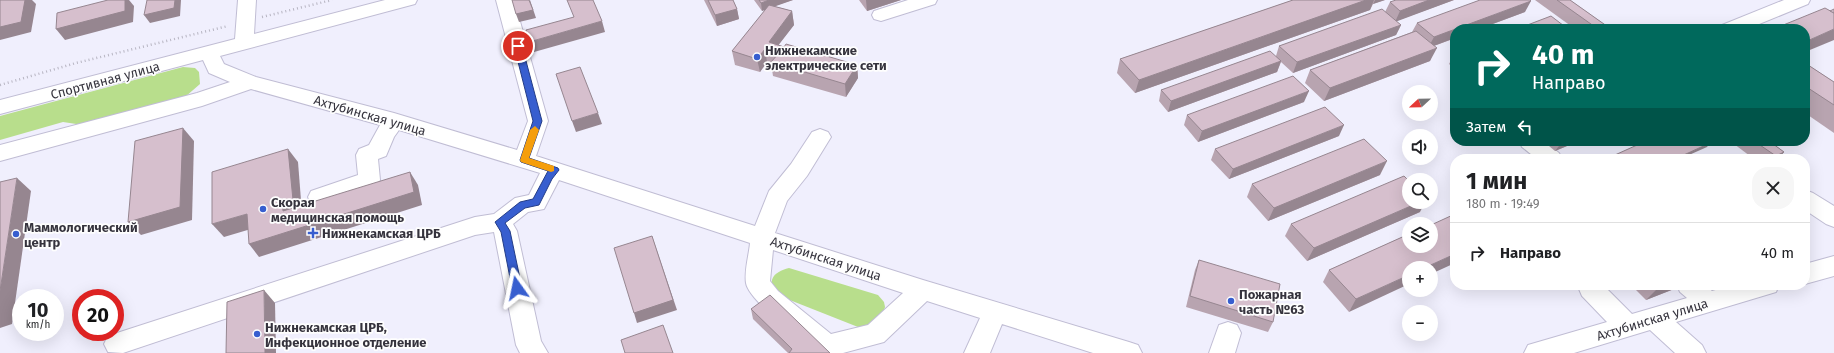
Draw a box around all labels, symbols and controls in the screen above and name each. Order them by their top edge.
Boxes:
pin [501,29,535,63]
icon: arrive [507,35,529,57]
text: 40 m [1532,38,1595,71]
icon: right [1466,40,1518,92]
place label: Нижнекамские электрические сети [765,43,887,73]
marker: Нижнекамские электрические сети [752,52,762,62]
street label: Спортивная улица [49,59,161,102]
text: Направо [1532,72,1606,94]
north arrow [1402,85,1438,121]
map controls [1402,85,1438,341]
street label: Ахтубинская улица [312,92,428,139]
icon: left [1514,116,1536,138]
text: Затем [1466,118,1506,136]
button: sound [1402,129,1438,165]
text: 1 мин [1466,167,1527,195]
button: close [1752,167,1794,209]
button: search [1402,173,1438,209]
place label: Скорая медицинская помощь [271,195,404,225]
text: 180 m · 19:49 [1466,196,1540,211]
marker: Скорая медицинская помощь [258,204,268,214]
button: layers [1402,217,1438,253]
place label: Маммологический центр [24,220,138,250]
place label: Нижнекамская ЦРБ [322,226,441,241]
marker: Нижнекамская ЦРБ [307,227,319,239]
marker: Маммологический центр [11,229,21,239]
street label: Ахтубинская улица [769,233,883,283]
icon: right [1466,242,1488,264]
text: Направо [1500,244,1561,262]
text: 40 m [1761,244,1794,262]
button: + [1402,261,1438,297]
position arrow [496,267,538,309]
place label: Пожарная часть №63 [1239,287,1304,317]
speed limit sign: 20 [72,289,124,341]
street label: Ахтубинская улица [1595,295,1710,344]
marker: Пожарная часть №63 [1226,296,1236,306]
text: 10 [28,298,48,322]
button: − [1402,305,1438,341]
text: km/h [26,319,50,331]
place label: Нижнекамская ЦРБ, Инфекционное отделение [265,320,427,350]
marker: Нижнекамская ЦРБ, Инфекционное отделение [252,329,262,339]

